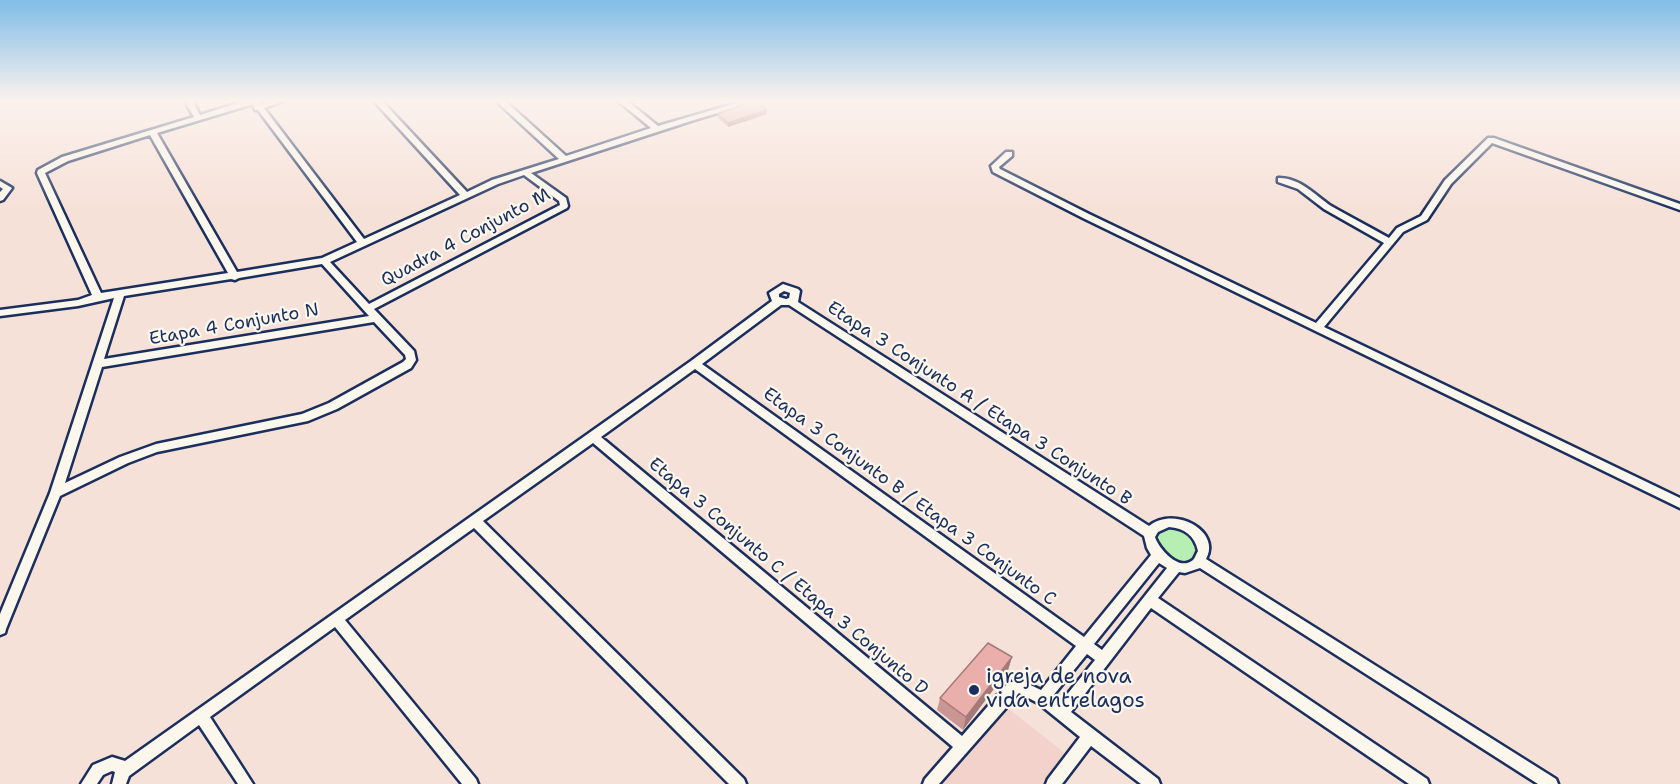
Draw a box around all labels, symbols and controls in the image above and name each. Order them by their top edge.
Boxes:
street label: Quadra 4 Conjunto M [378,184,554,292]
street label: Etapa 3 Conjunto A / Etapa 3 Conjunto B [823,297,1135,511]
street label: Etapa 4 Conjunto N [147,299,321,351]
street label: Etapa 3 Conjunto B / Etapa 3 Conjunto C [758,383,1060,611]
street label: Etapa 3 Conjunto C / Etapa 3 Conjunto D [644,454,932,700]
place label: igreja de nova vida entrelagos [986,665,1145,715]
marker: igreja de nova vida entrelagos [967,683,981,697]

